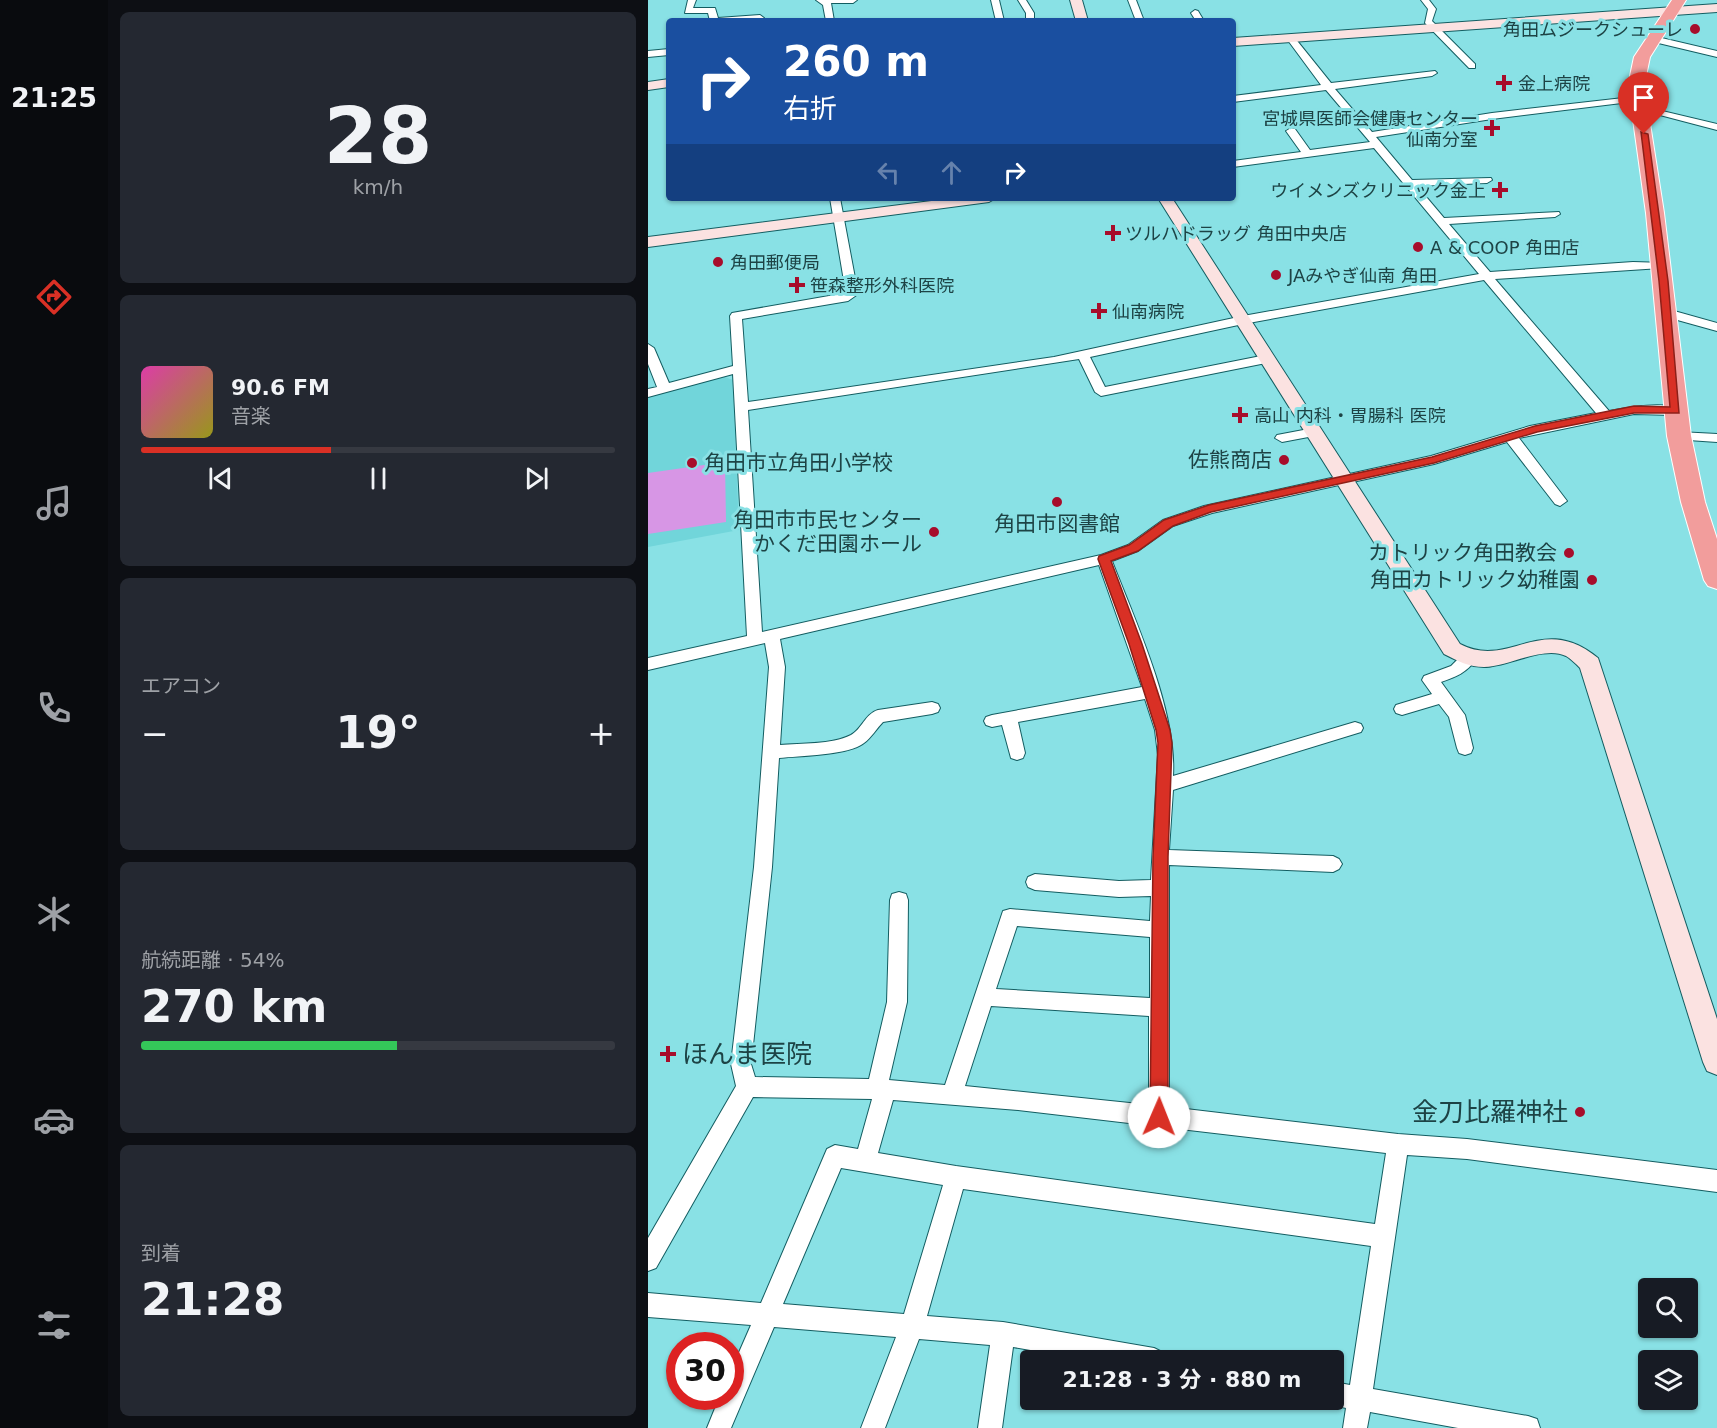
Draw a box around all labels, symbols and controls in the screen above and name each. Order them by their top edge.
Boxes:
place label: 角田ムジークシューレ [1503,19,1683,40]
marker: 角田ムジークシューレ [1688,22,1702,36]
text: 260 m [783,37,929,86]
icon: right [684,42,762,120]
pin [1618,72,1669,134]
place label: 金上病院 [1518,73,1590,94]
marker: 金上病院 [1495,74,1513,92]
icon: arrive [1627,81,1660,114]
text: 21:25 [11,82,97,113]
text: 28 [324,91,432,181]
text: 右折 [783,93,837,124]
place label: 宮城県医師会健康センター 仙南分室 [1262,108,1478,150]
marker: 宮城県医師会健康センター 仙南分室 [1483,119,1501,137]
icon: left [872,156,905,189]
icon: ahead [935,156,968,189]
icon: right [998,156,1031,189]
text: km/h [353,175,403,199]
place label: ウイメンズクリニック金上 [1270,180,1486,201]
marker: ウイメンズクリニック金上 [1491,181,1509,199]
place label: ツルハドラッグ 角田中央店 [1125,223,1347,244]
marker: ツルハドラッグ 角田中央店 [1106,226,1120,240]
place label: A & COOP 角田店 [1430,237,1579,258]
marker: A & COOP 角田店 [1411,240,1425,254]
place label: 角田郵便局 [730,252,820,273]
marker: 角田郵便局 [711,255,725,269]
place label: JAみやぎ仙南 角田 [1287,265,1437,286]
marker: JAみやぎ仙南 角田 [1269,268,1283,282]
place label: 笹森整形外科医院 [810,275,954,296]
icon: directions [33,276,75,318]
marker: 笹森整形外科医院 [788,276,806,294]
place label: 仙南病院 [1112,301,1184,322]
marker: 仙南病院 [1090,302,1108,320]
text: 90.6 FM [231,375,330,400]
text: 音楽 [231,404,271,428]
place label: 高山 内科・胃腸科 医院 [1254,405,1445,426]
marker: 高山 内科・胃腸科 医院 [1231,406,1249,424]
place label: 佐熊商店 [1188,448,1272,472]
place label: 角田市立角田小学校 [704,451,893,475]
marker: 佐熊商店 [1277,453,1291,467]
marker: 角田市立角田小学校 [685,456,699,470]
icon: previous [204,462,237,495]
icon: pause [362,462,395,495]
icon: next [520,462,553,495]
icon: music [33,482,75,524]
marker: 角田市図書館 [1050,495,1064,509]
place label: 角田市市民センター かくだ田園ホール [733,508,922,556]
place label: 角田市図書館 [994,512,1120,536]
marker: 角田市市民センター かくだ田園ホール [927,525,941,539]
place label: カトリック角田教会 [1368,541,1557,565]
marker: カトリック角田教会 [1562,546,1576,560]
place label: 角田カトリック幼稚園 [1370,568,1580,592]
marker: 角田カトリック幼稚園 [1585,573,1599,587]
text: エアコン [141,674,221,698]
icon: phone [33,687,75,729]
text: 19° [335,706,421,759]
text: − [141,714,169,753]
text: + [587,714,615,753]
icon: climate [33,893,75,935]
text: 航続距離 · 54% [141,948,285,972]
text: 270 km [141,980,327,1033]
place label: ほんま医院 [682,1039,812,1069]
marker: ほんま医院 [659,1045,677,1063]
position arrow [1127,1085,1191,1149]
place label: 金刀比羅神社 [1412,1097,1568,1127]
icon: car [33,1099,75,1141]
marker: 金刀比羅神社 [1573,1105,1587,1119]
text: 到着 [141,1241,181,1265]
text: 21:28 [141,1273,284,1326]
map controls [1638,1278,1698,1410]
button: search [1638,1278,1698,1338]
icon: filters [33,1304,75,1346]
speed limit sign: 30 [666,1332,744,1410]
button: layers [1638,1350,1698,1410]
text: 21:28 · 3 分 · 880 m [1063,1367,1301,1392]

